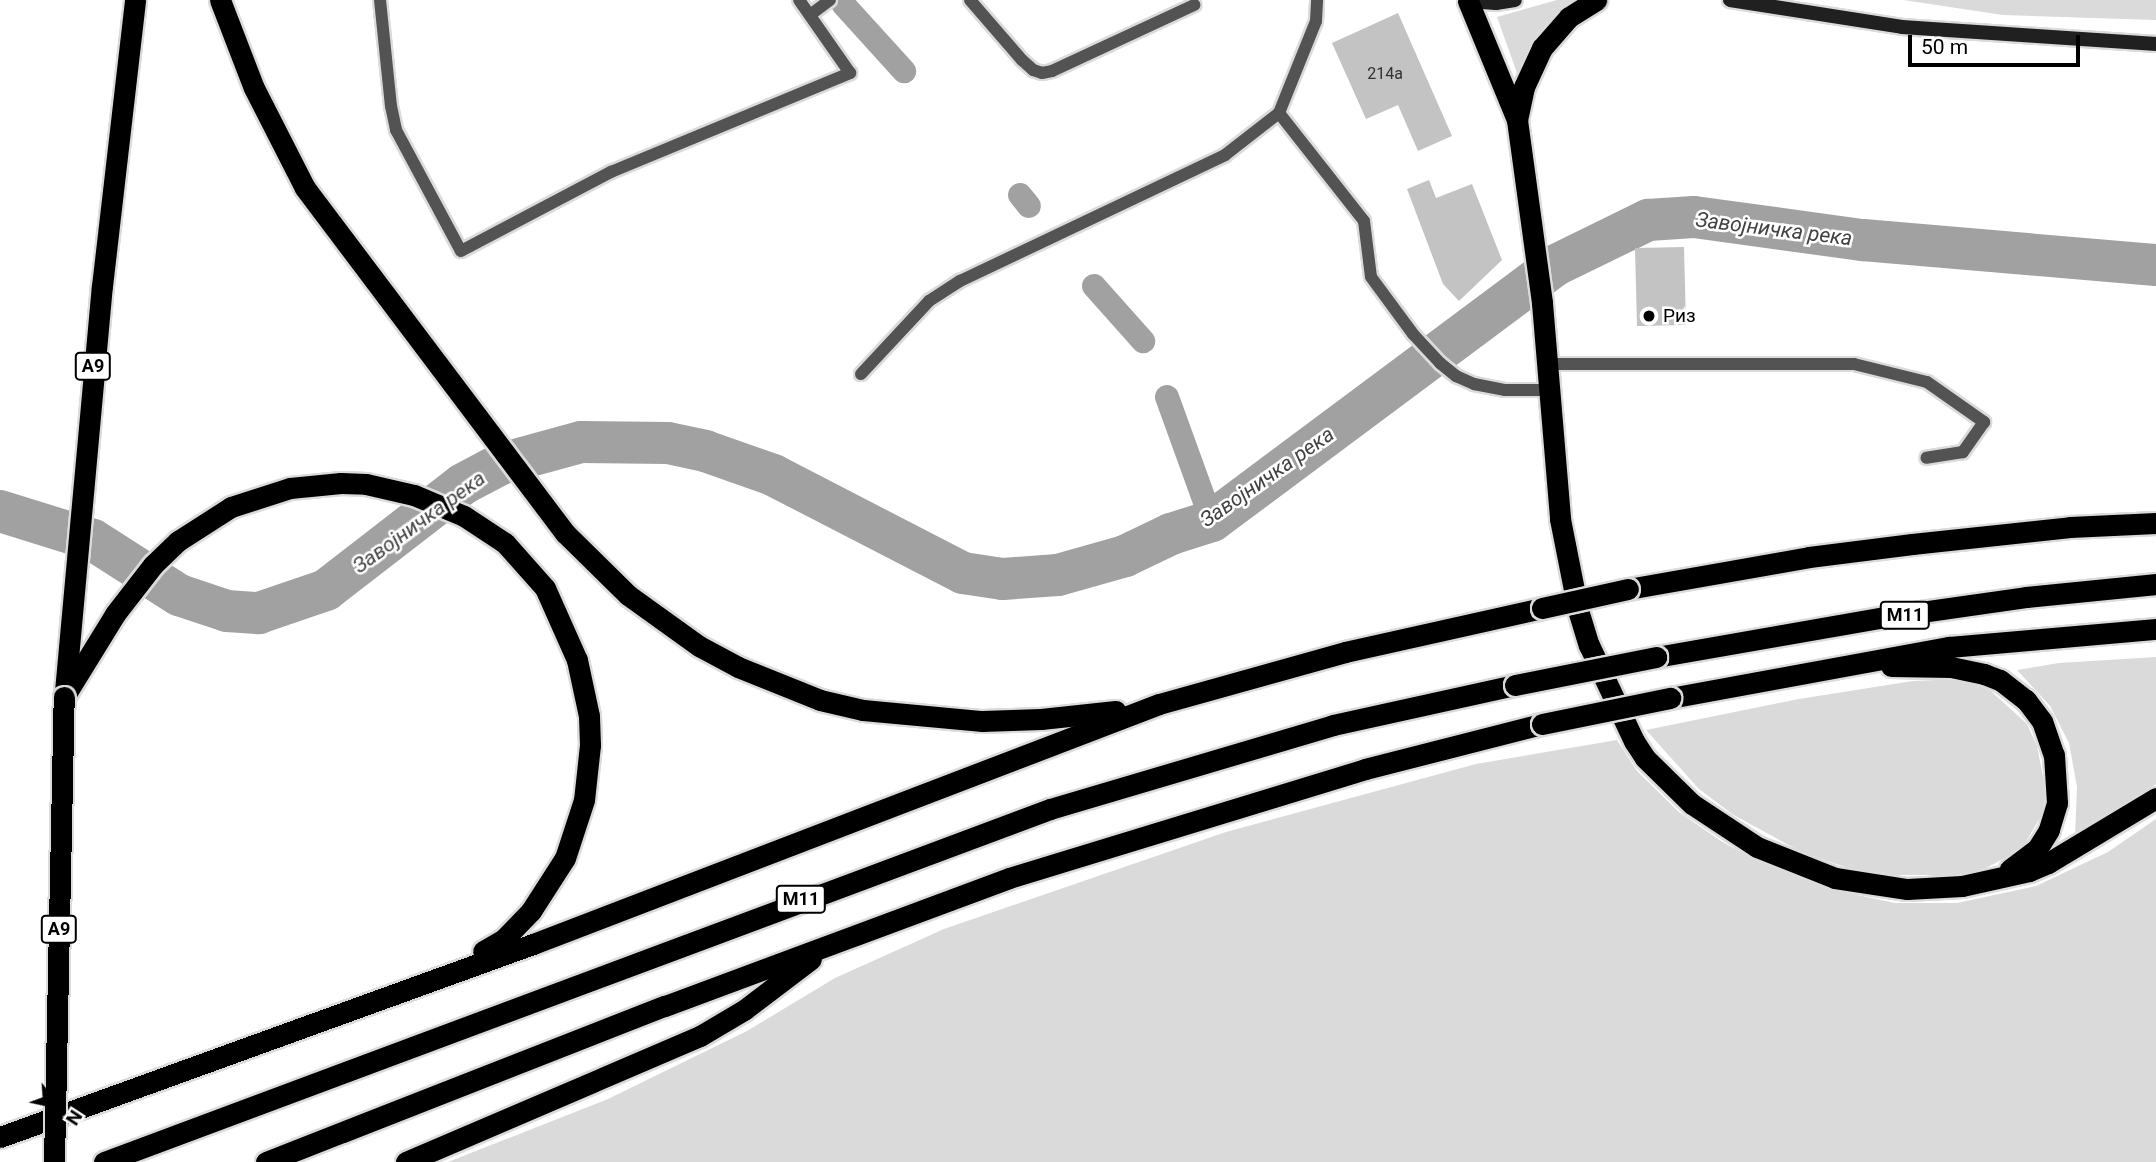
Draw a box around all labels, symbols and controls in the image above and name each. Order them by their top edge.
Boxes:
scale bar [1911,21,2082,65]
text: 50 m [1921,35,1968,59]
house number: 214a [1367,64,1403,84]
water label: Завојничка река [1694,207,1854,251]
place label: Риз [1663,305,1696,327]
marker: Риз [1641,308,1657,324]
road number: A9 [74,352,112,380]
water label: Завојничка река [1195,422,1339,532]
water label: Завојничка река [348,466,490,578]
road number: M11 [1879,600,1931,630]
road number: M11 [775,884,827,914]
road number: A9 [40,914,78,944]
north arrow [21,1071,91,1141]
text: N [61,1106,87,1130]

